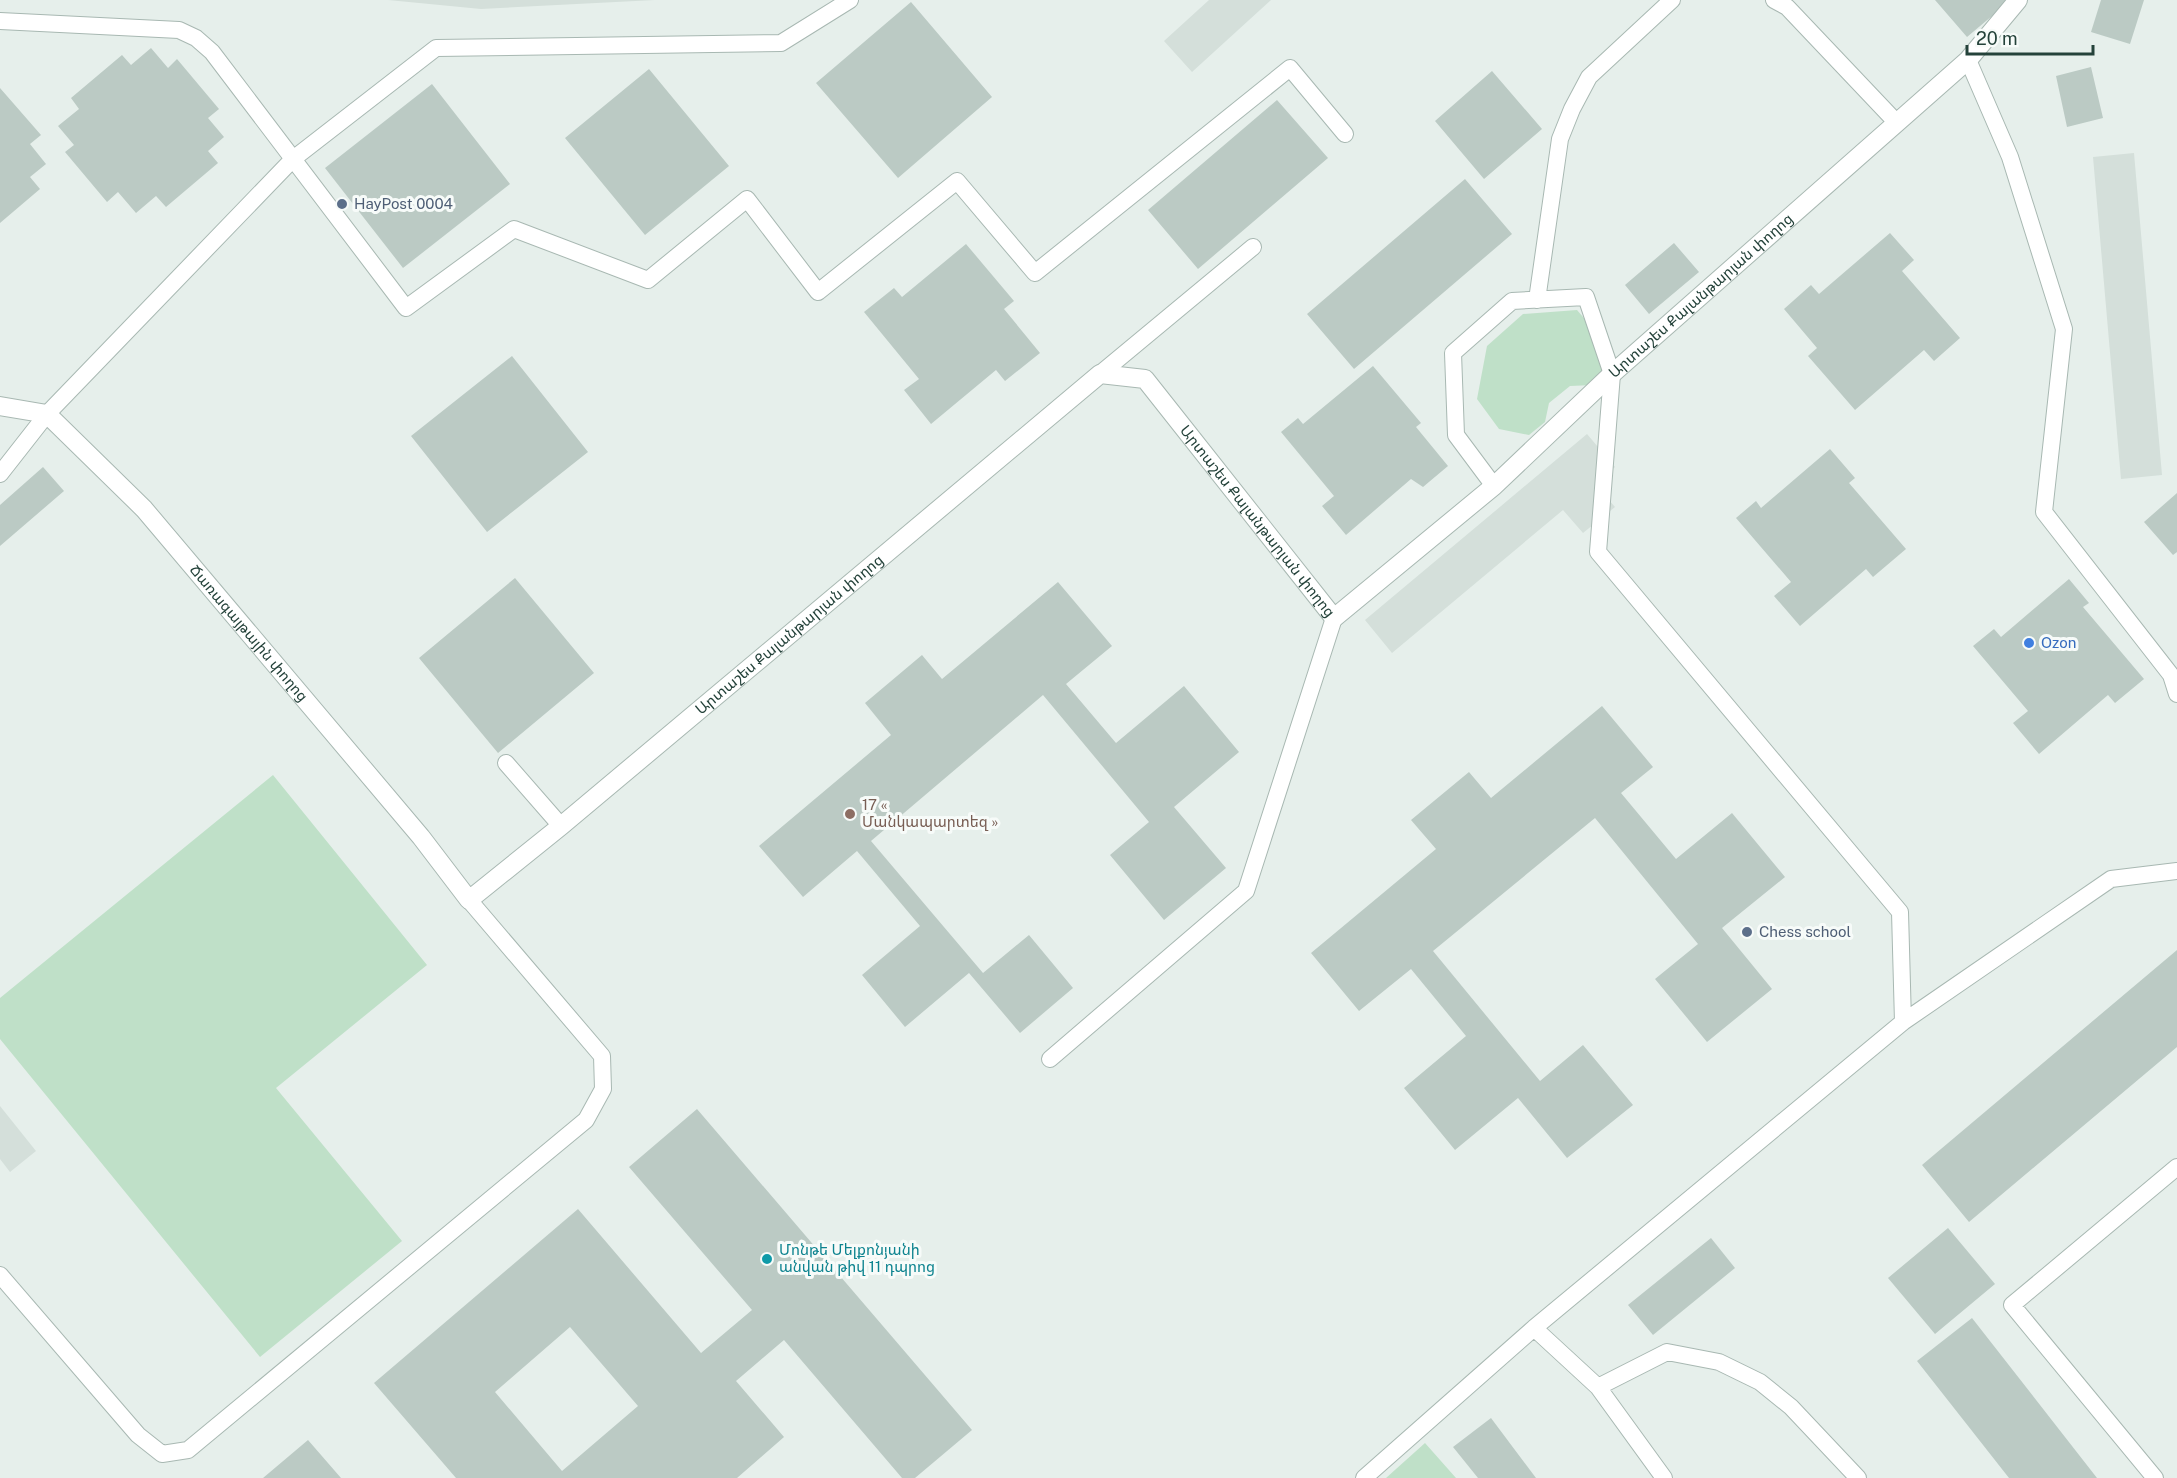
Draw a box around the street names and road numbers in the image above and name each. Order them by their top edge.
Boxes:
street label: Արտաշես Քալանթարյան փողոց [1605,210,1797,381]
street label: Արտաշես Քալանթարյան փողոց [1177,422,1339,621]
street label: Արտաշես Քալանթարյան փողոց [692,551,887,718]
street label: Ճառագայթային փողոց [187,561,312,705]

